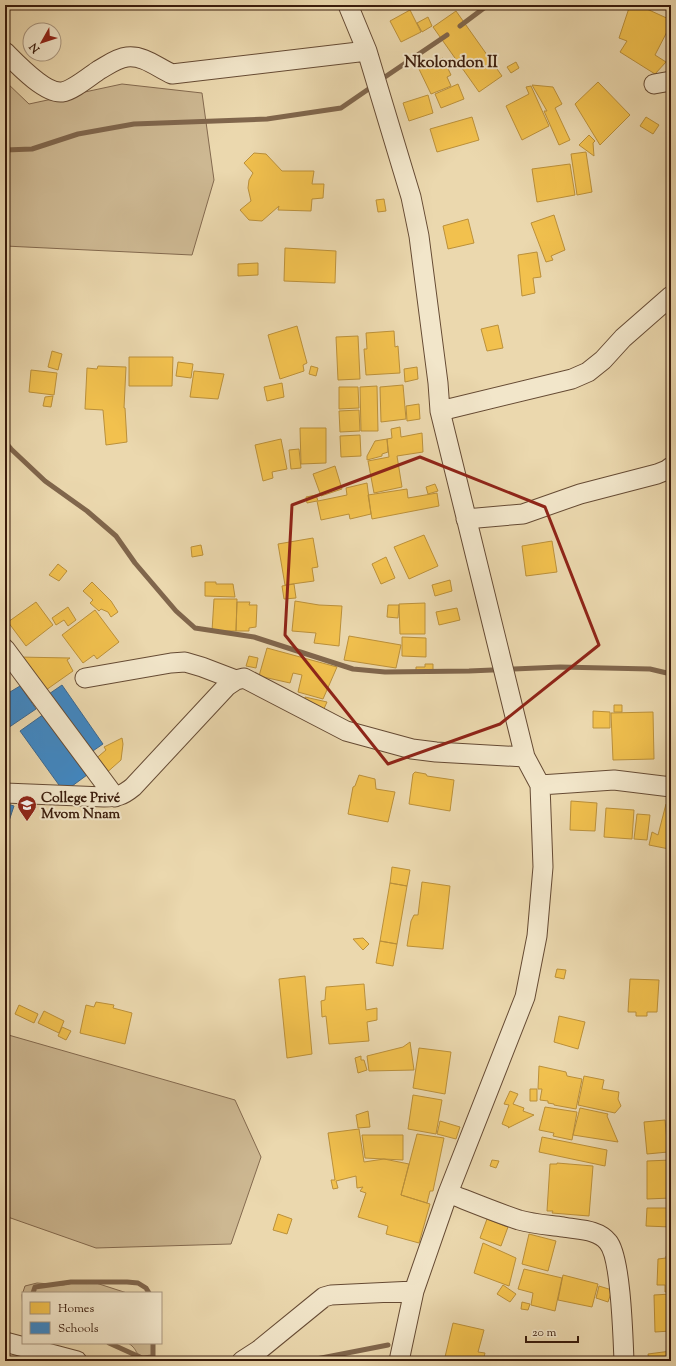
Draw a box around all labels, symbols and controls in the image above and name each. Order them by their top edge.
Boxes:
north arrow [22,22,62,62]
text: N [26,39,45,57]
district label: Nkolondon II [404,52,499,75]
place label: College Privé Mvom Nnam [41,789,121,825]
school or university icon: College Privé Mvom Nnam [16,794,38,822]
legend [22,1292,162,1344]
text: Homes [58,1300,94,1318]
scale bar [526,1318,578,1344]
text: Schools [58,1320,99,1338]
text: 20 m [532,1324,557,1342]

